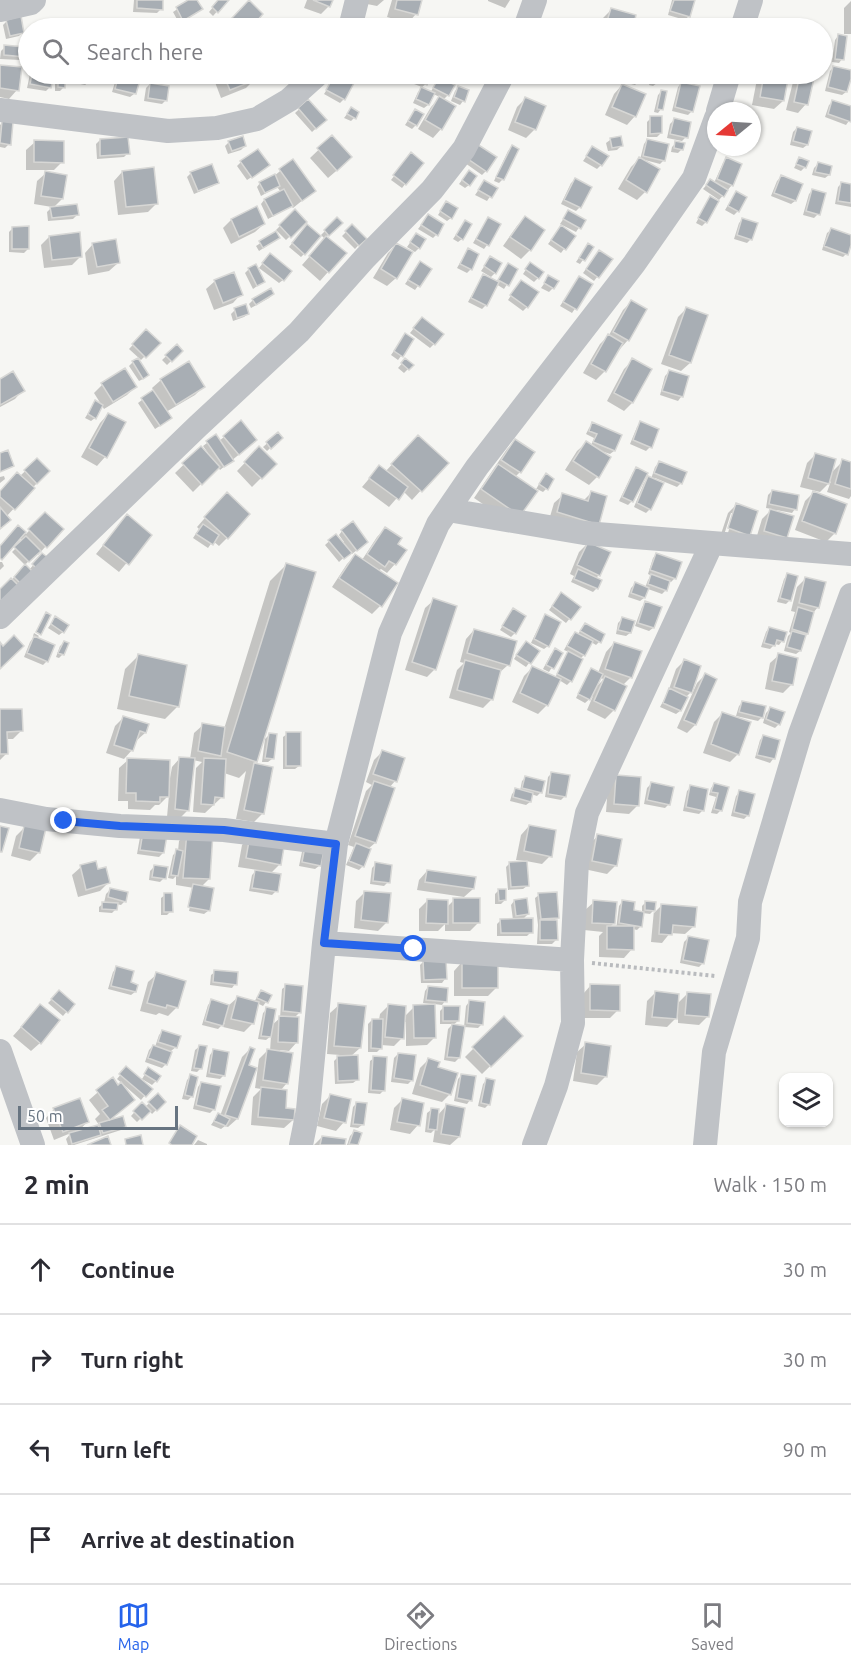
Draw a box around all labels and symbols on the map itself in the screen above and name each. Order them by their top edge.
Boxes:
north arrow [707,102,761,156]
route end [50,807,76,833]
route start [400,935,426,961]
scale bar [18,1103,178,1130]

